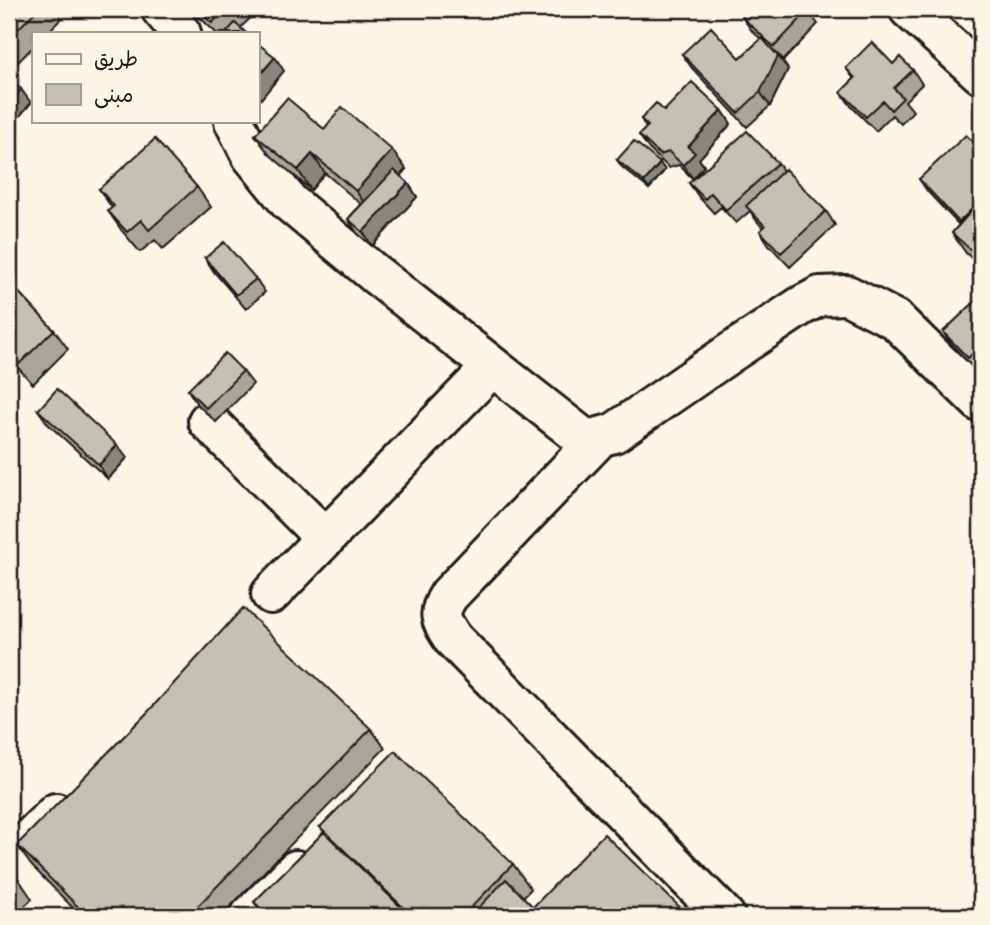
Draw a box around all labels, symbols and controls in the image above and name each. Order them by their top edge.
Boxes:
legend [32,32,259,122]
text: طريق [94,46,138,72]
text: مبنى [94,82,133,109]

